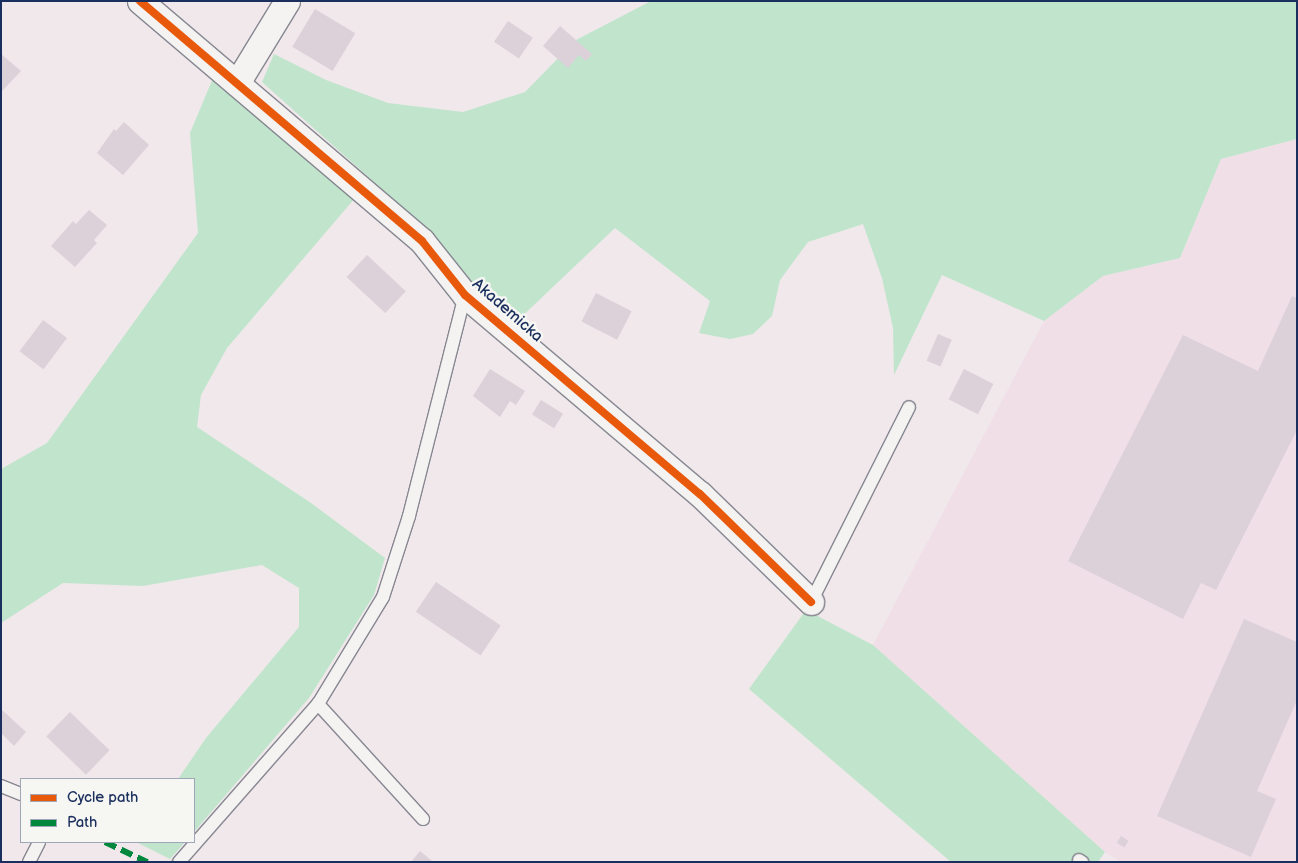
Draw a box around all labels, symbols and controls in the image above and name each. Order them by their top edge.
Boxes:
street label: Akademicka [468,275,546,347]
legend [20,778,195,843]
text: Cycle path [67,788,138,807]
text: Path [67,813,97,832]

